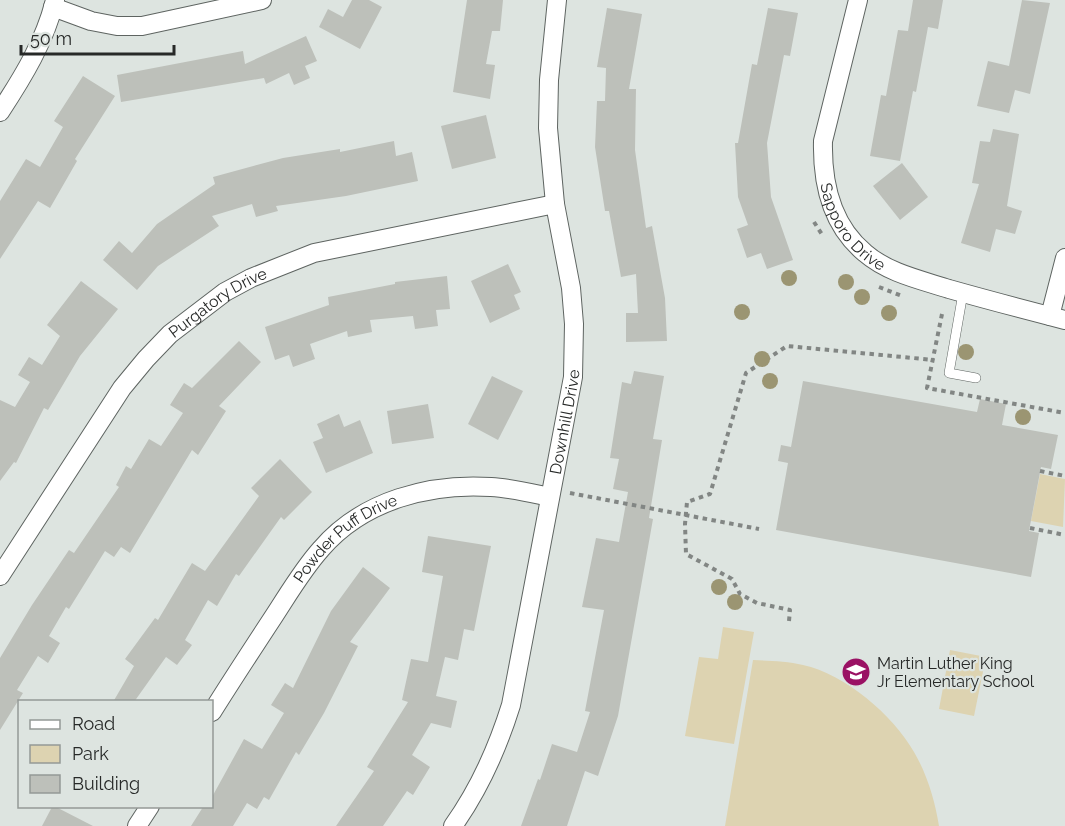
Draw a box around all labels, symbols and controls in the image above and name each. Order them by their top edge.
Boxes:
scale bar [21,18,174,56]
text: 50 m [30,28,72,49]
street label: Sapporo Drive [816,181,889,275]
street label: Purgatory Drive [165,264,270,342]
street label: Downhill Drive [546,369,583,476]
street label: Powder Puff Drive [289,491,400,586]
place label: Martin Luther King Jr Elementary School [877,654,1035,691]
school or university icon: Martin Luther King Jr Elementary School [840,656,872,688]
legend [18,700,213,808]
text: Road [72,713,115,734]
text: Park [72,743,109,764]
text: Building [72,773,140,794]

